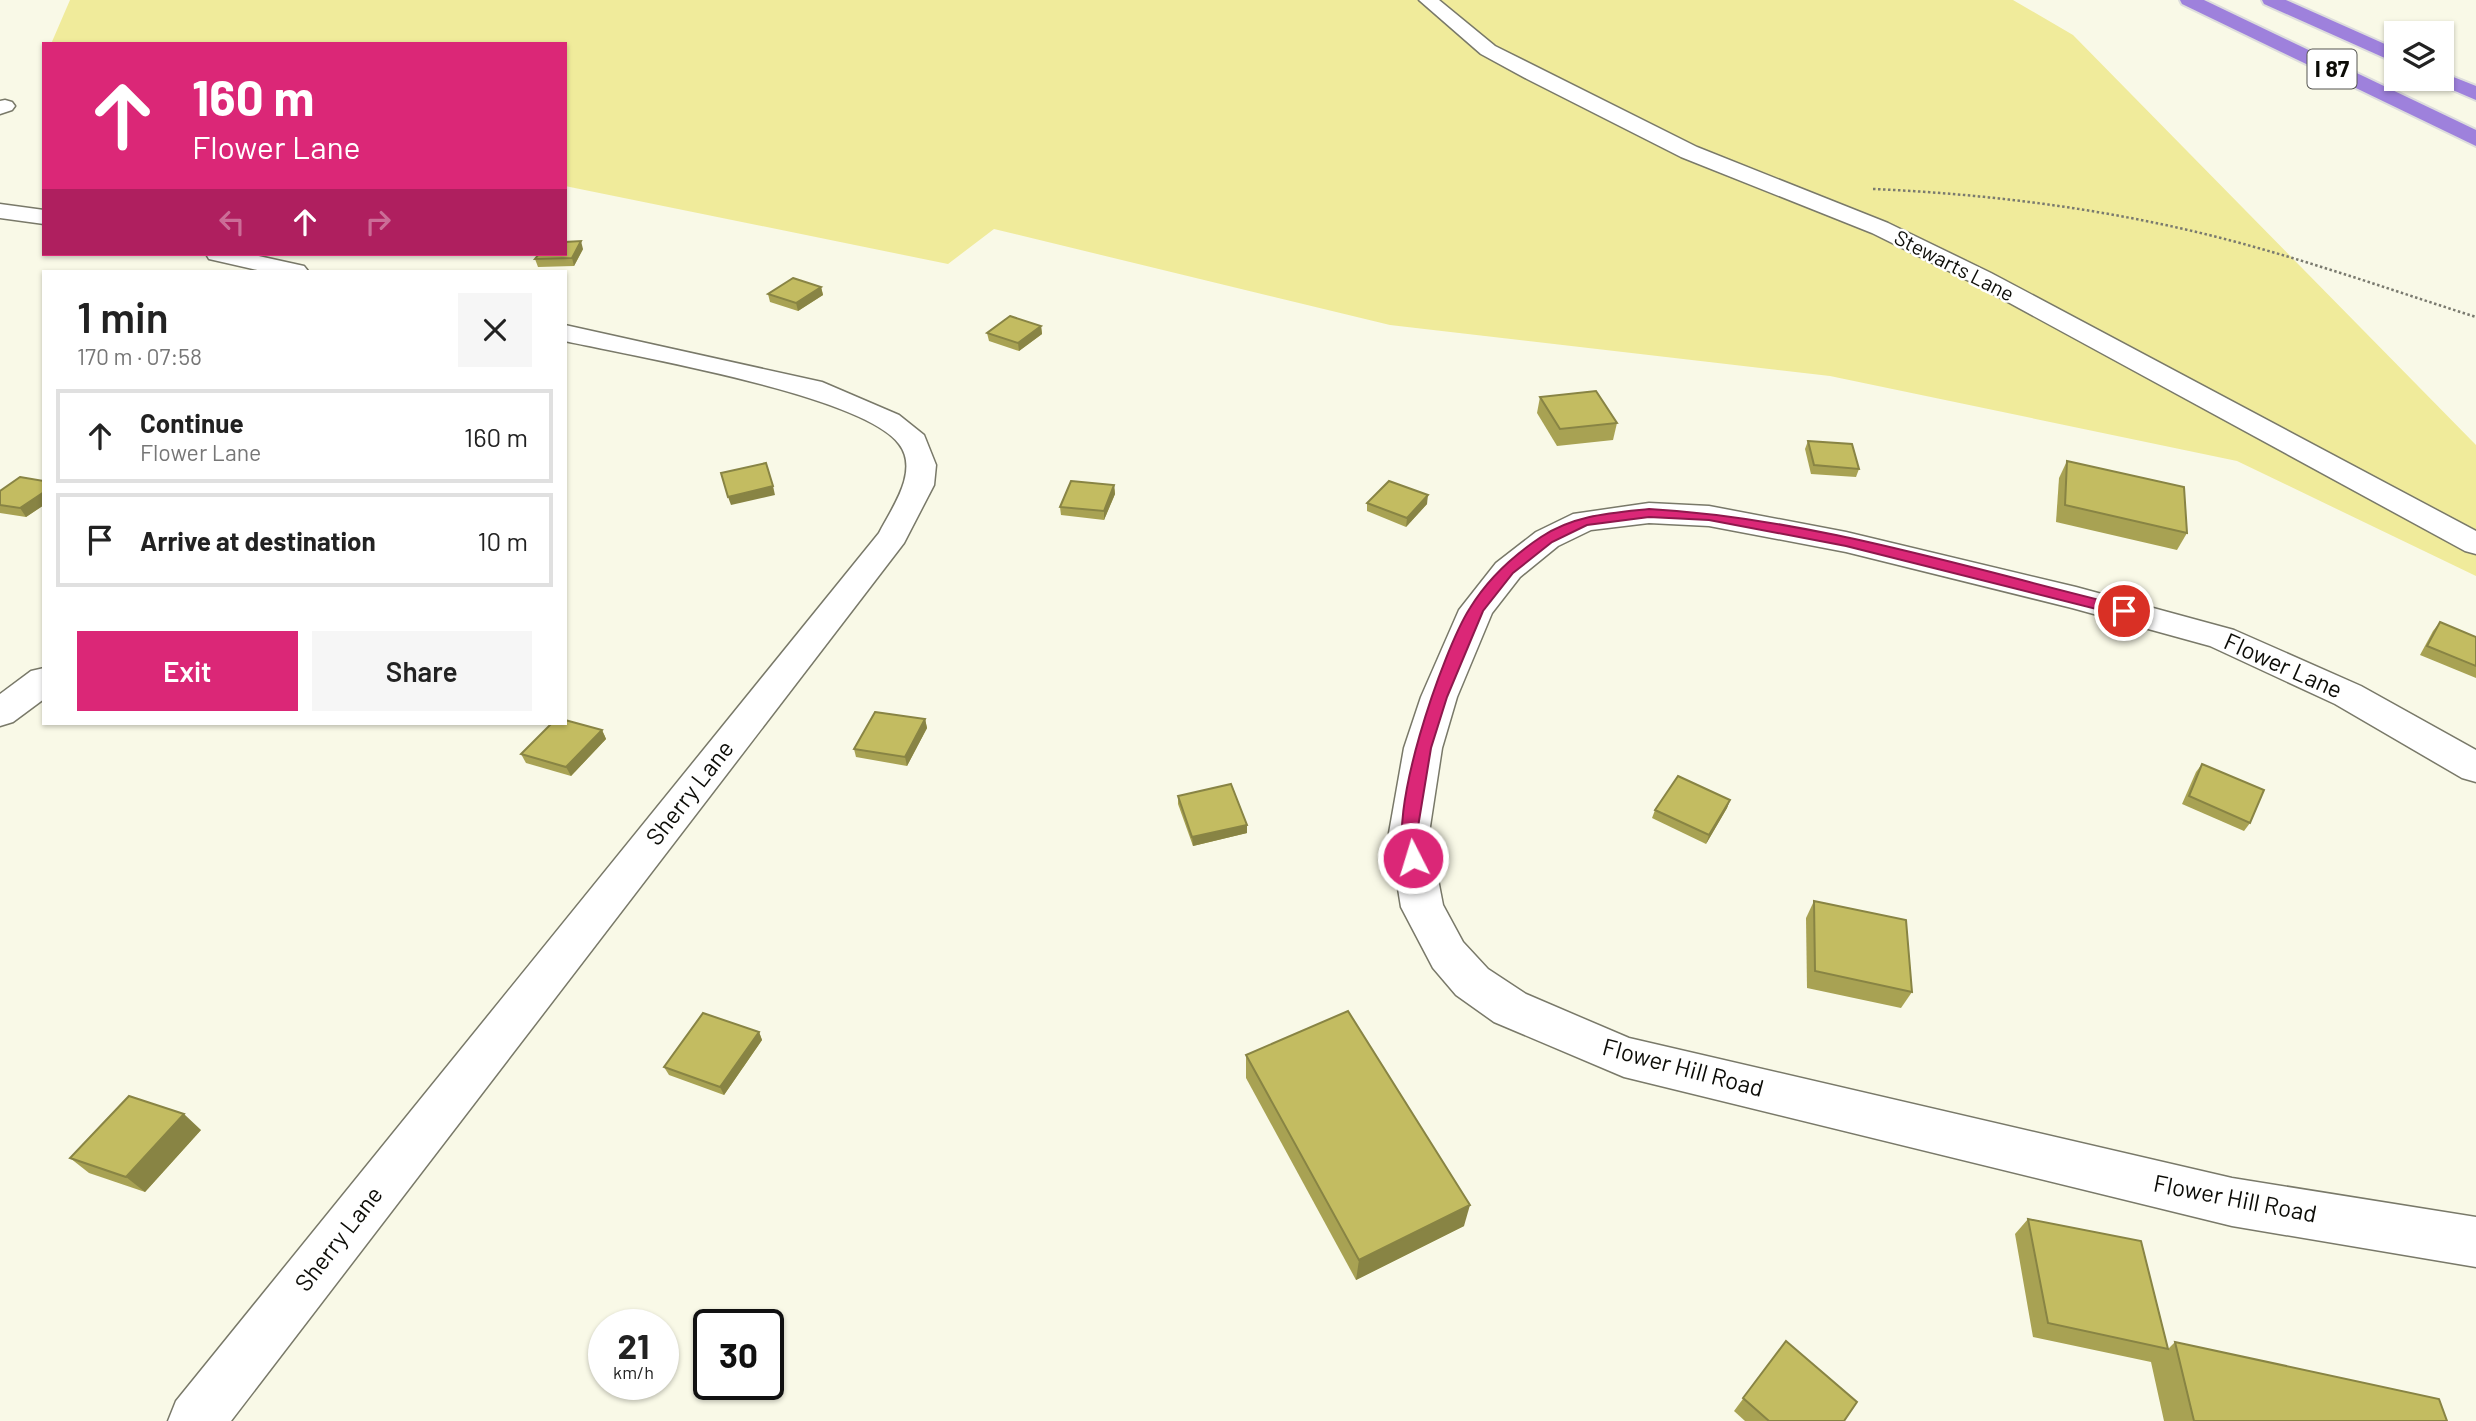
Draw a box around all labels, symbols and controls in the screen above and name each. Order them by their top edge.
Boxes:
map controls [2384,21,2454,91]
button: layers [2384,21,2454,91]
road number: I 87 [2308,50,2356,88]
text: 160 m [192,67,314,126]
icon: ahead [77,70,168,161]
text: Flower Lane [192,127,361,165]
icon: left [213,203,251,241]
icon: ahead [286,203,324,241]
icon: right [359,203,397,241]
street label: Stewarts Lane [1891,224,2019,306]
text: 1 min [77,291,169,341]
button: close [458,293,532,367]
text: 170 m · 07:58 [77,342,202,370]
text: Continue [140,407,244,438]
icon: ahead [81,417,119,455]
text: 160 m [464,421,528,452]
text: Flower Lane [140,438,261,466]
icon: arrive [81,521,119,559]
text: Arrive at destination [140,525,376,556]
text: 10 m [478,525,528,556]
pin [2094,581,2154,641]
icon: arrive [2105,592,2143,630]
street label: Flower Lane [2220,626,2347,704]
button: Exit [77,631,298,711]
button: Share [312,631,532,711]
street label: Sherry Lane [639,734,739,850]
position arrow [1376,821,1450,895]
street label: Flower Hill Road [1600,1031,1767,1102]
street label: Flower Hill Road [2151,1167,2319,1228]
street label: Sherry Lane [288,1180,388,1296]
speed limit sign: 30 [693,1309,784,1400]
text: 21 [618,1324,649,1366]
text: km/h [613,1361,654,1383]

